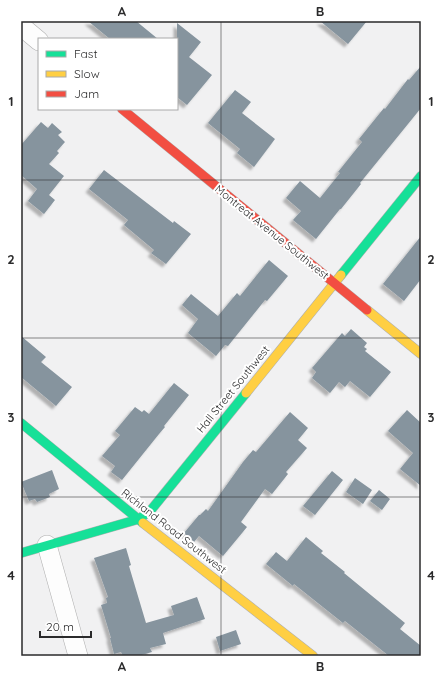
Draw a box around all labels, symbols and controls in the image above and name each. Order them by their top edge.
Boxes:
text: A [118,3,127,19]
text: B [316,3,324,19]
legend [38,38,178,110]
text: Fast [74,46,98,61]
text: Slow [74,66,100,81]
text: Jam [74,86,99,101]
text: 1 [8,93,14,109]
text: 1 [428,93,434,109]
street label: Montreat Avenue Southwest [212,182,332,282]
text: 2 [7,251,15,267]
text: 2 [427,251,435,267]
street label: Hall Street Southwest [194,342,273,435]
text: 3 [8,409,15,425]
text: 3 [428,409,435,425]
street label: Richland Road Southwest [119,486,230,577]
text: 4 [7,567,15,583]
text: 4 [427,567,435,583]
scale bar [40,613,91,639]
text: 20 m [46,619,74,634]
text: A [118,658,127,674]
text: B [316,658,324,674]

